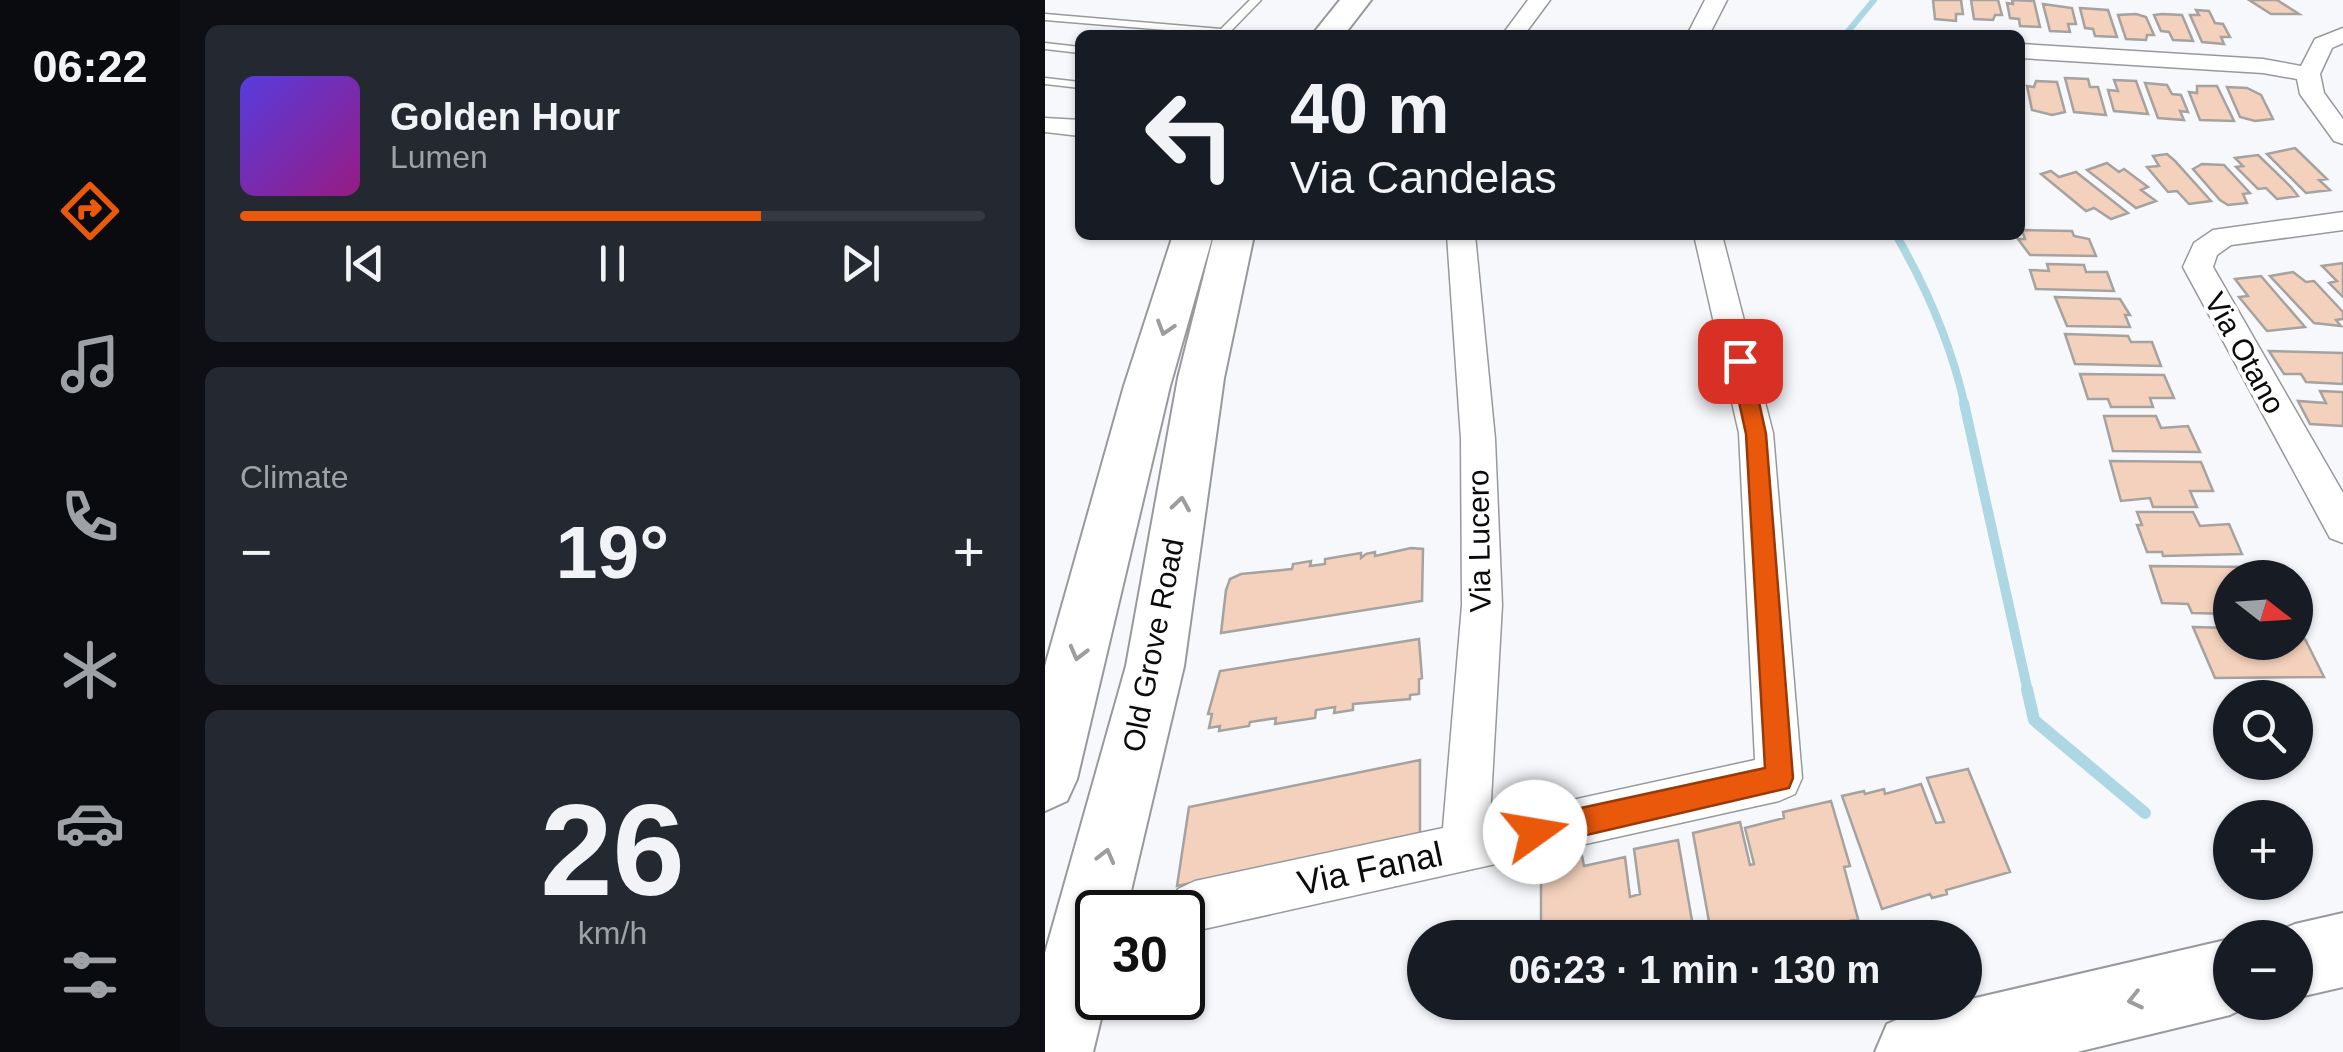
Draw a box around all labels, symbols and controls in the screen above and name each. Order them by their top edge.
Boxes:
text: 06:22 [32,41,148,92]
icon: left [1125,70,1255,200]
text: 40 m [1290,70,1450,148]
text: Golden Hour [390,96,620,138]
text: Lumen [390,139,488,175]
text: Via Candelas [1290,152,1557,203]
icon: directions [55,176,125,246]
icon: previous [337,236,392,291]
icon: pause [585,236,640,291]
icon: next [833,236,888,291]
street label: Via Otano [2198,287,2292,419]
one-way arrow [1156,319,1177,336]
pin [1698,319,1783,404]
icon: music [55,329,125,399]
icon: arrive [1713,334,1768,389]
text: Climate [240,459,348,495]
street label: Via Lucero [1461,469,1497,613]
icon: phone [55,482,125,552]
one-way arrow [1169,496,1190,513]
text: 19° [556,510,669,594]
text: − [240,521,272,583]
text: + [953,521,985,583]
street label: Old Grove Road [1116,535,1190,755]
north arrow [2213,560,2313,660]
map controls [2213,560,2313,1020]
icon: climate [55,635,125,705]
one-way arrow [1069,644,1090,661]
button: search [2213,680,2313,780]
text: 26 [540,777,685,923]
position arrow [1483,780,1587,884]
icon: car [55,788,125,858]
button: + [2213,800,2313,900]
street label: Via Fanal [1294,834,1446,902]
one-way arrow [1094,848,1115,865]
speed limit sign: 30 [1075,890,1205,1020]
text: km/h [578,915,647,951]
button: − [2213,920,2313,1020]
icon: filters [55,940,125,1010]
text: 06:23 · 1 min · 130 m [1509,949,1880,991]
one-way arrow [2127,988,2144,1009]

